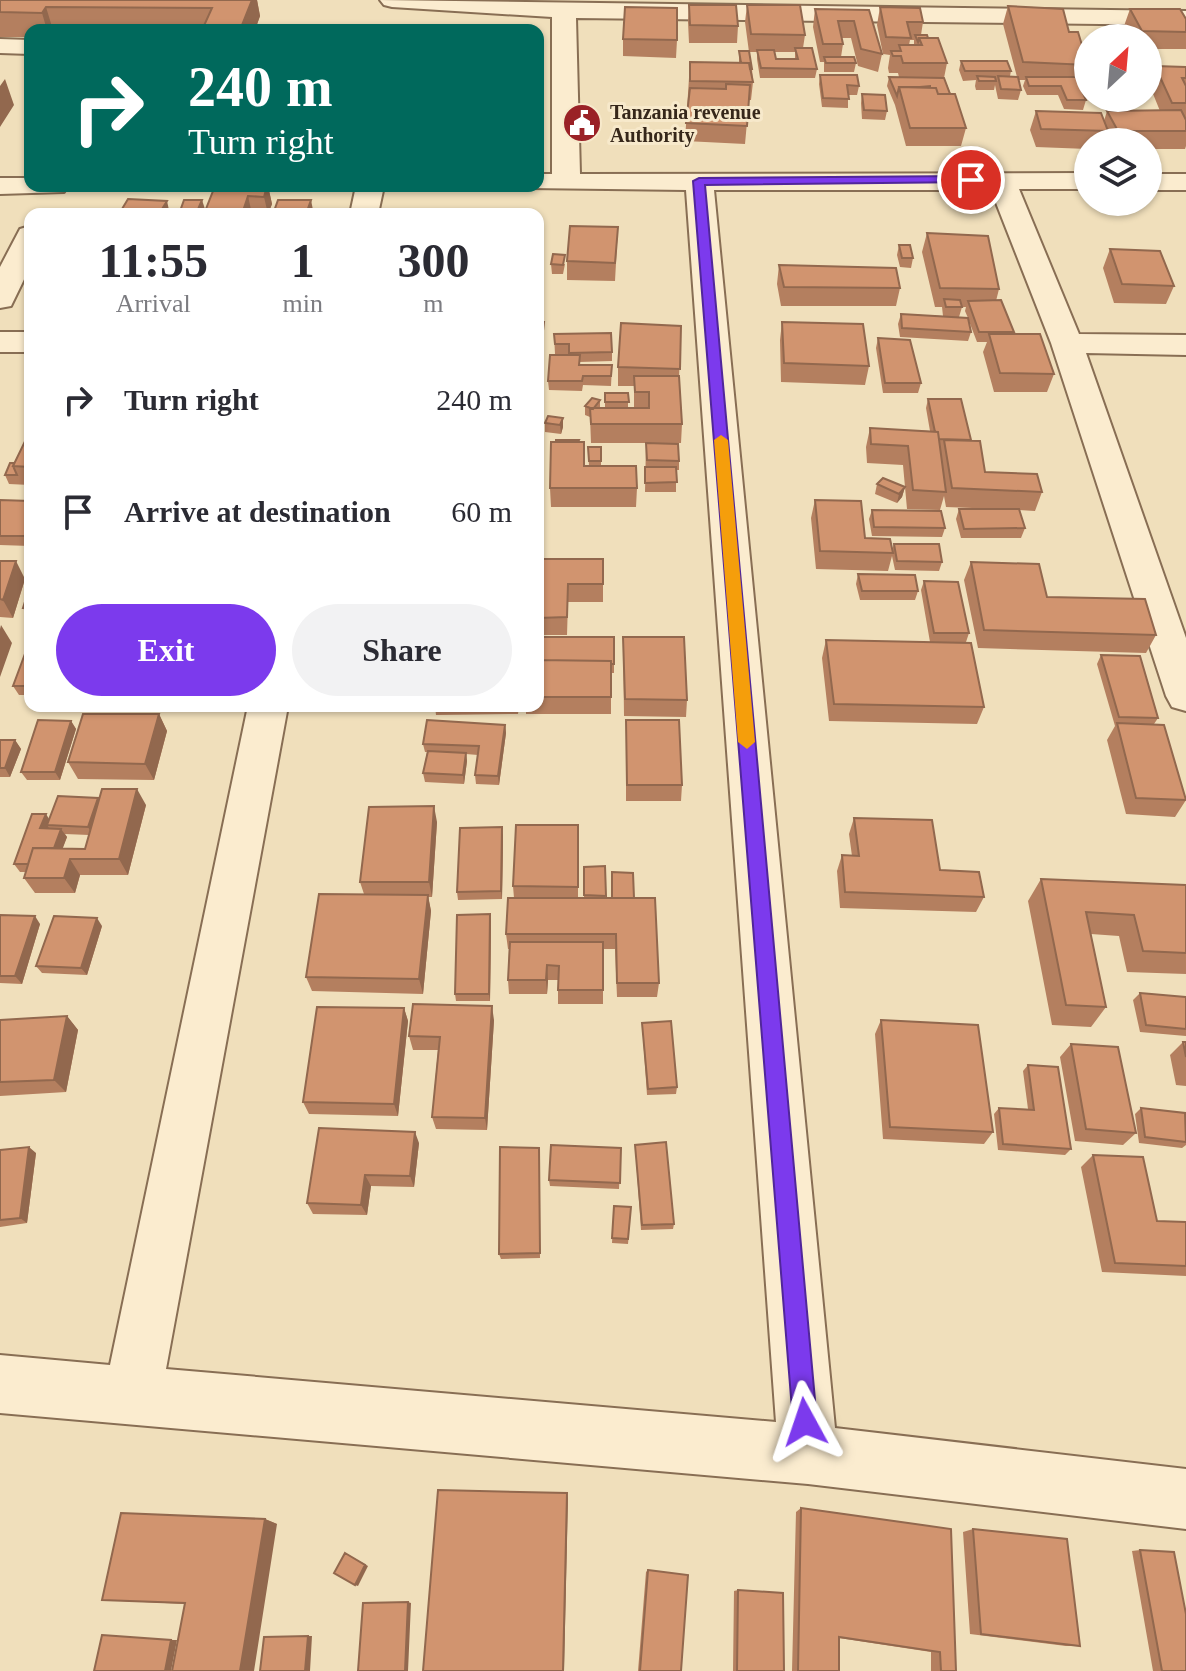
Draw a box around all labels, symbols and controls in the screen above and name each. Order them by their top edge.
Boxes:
north arrow [1074,24,1162,112]
map controls [1074,24,1162,216]
icon: right [56,56,160,160]
text: 240 m [188,56,333,118]
place label: Tanzania revenue Authority [610,101,761,147]
public building icon: Tanzania revenue Authority [561,102,603,144]
text: Turn right [188,122,334,162]
button: layers [1074,128,1162,216]
pin [937,146,1005,214]
icon: arrive [949,158,993,202]
text: 11:55 [99,234,208,287]
text: 1 [291,234,315,287]
text: 300 [397,234,469,287]
text: Arrival [116,289,191,318]
text: min [282,289,323,318]
text: m [423,289,444,318]
icon: right [56,378,100,422]
text: Turn right [124,383,259,416]
text: 240 m [436,383,512,416]
icon: arrive [56,490,100,534]
text: Arrive at destination [124,495,391,528]
text: 60 m [451,495,512,528]
button: Exit [56,604,276,696]
button: Share [292,604,512,696]
position arrow [763,1380,847,1464]

